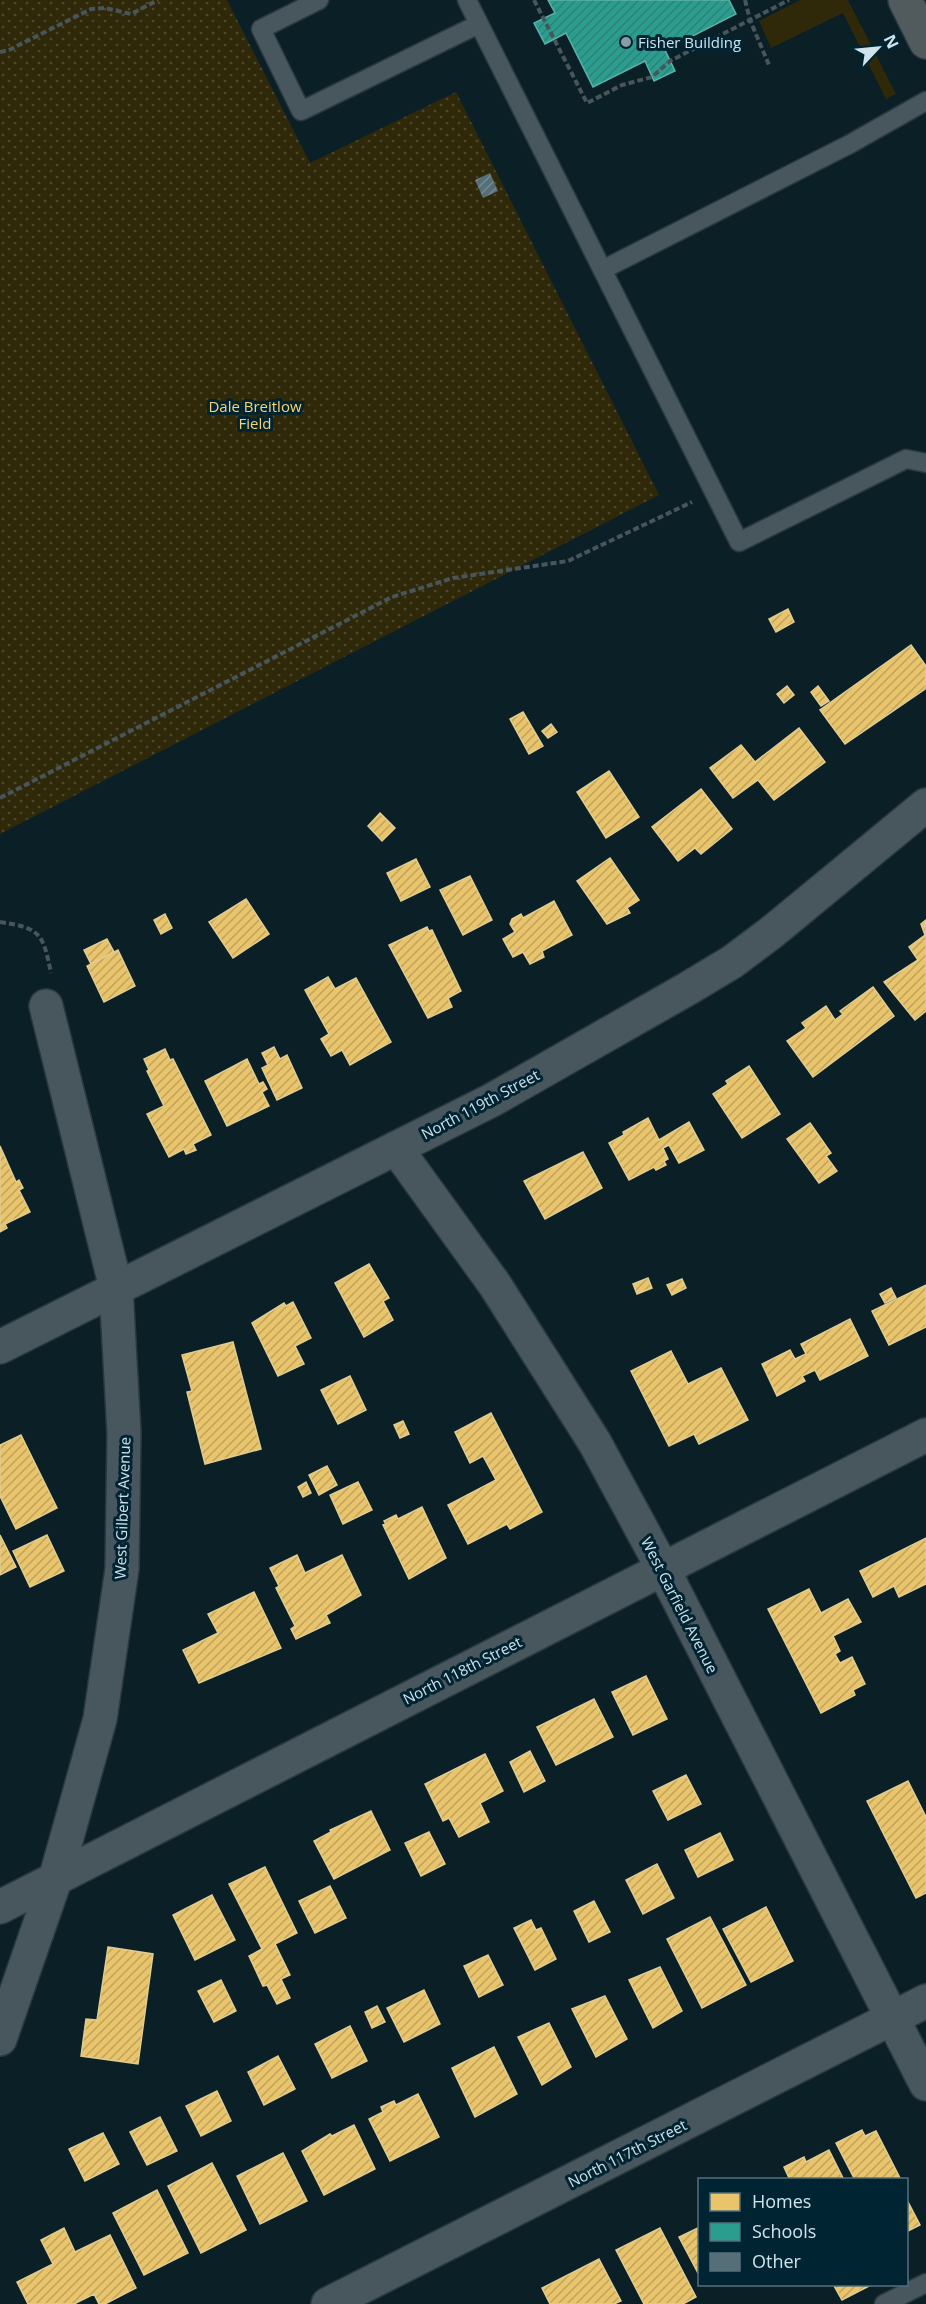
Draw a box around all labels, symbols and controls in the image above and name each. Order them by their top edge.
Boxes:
north arrow [848,18,908,78]
text: N [879,31,904,52]
place label: Fisher Building [638,32,741,52]
marker: Fisher Building [619,35,633,49]
park label: Dale Breitlow Field [208,396,302,433]
street label: North 119th Street [417,1064,543,1144]
street label: West Gilbert Avenue [110,1437,134,1579]
street label: West Garfield Avenue [637,1533,723,1677]
street label: North 118th Street [399,1631,525,1709]
street label: North 117th Street [564,2114,690,2192]
legend [698,2178,908,2286]
text: Homes [752,2189,811,2213]
text: Schools [752,2219,816,2243]
text: Other [752,2249,802,2273]

